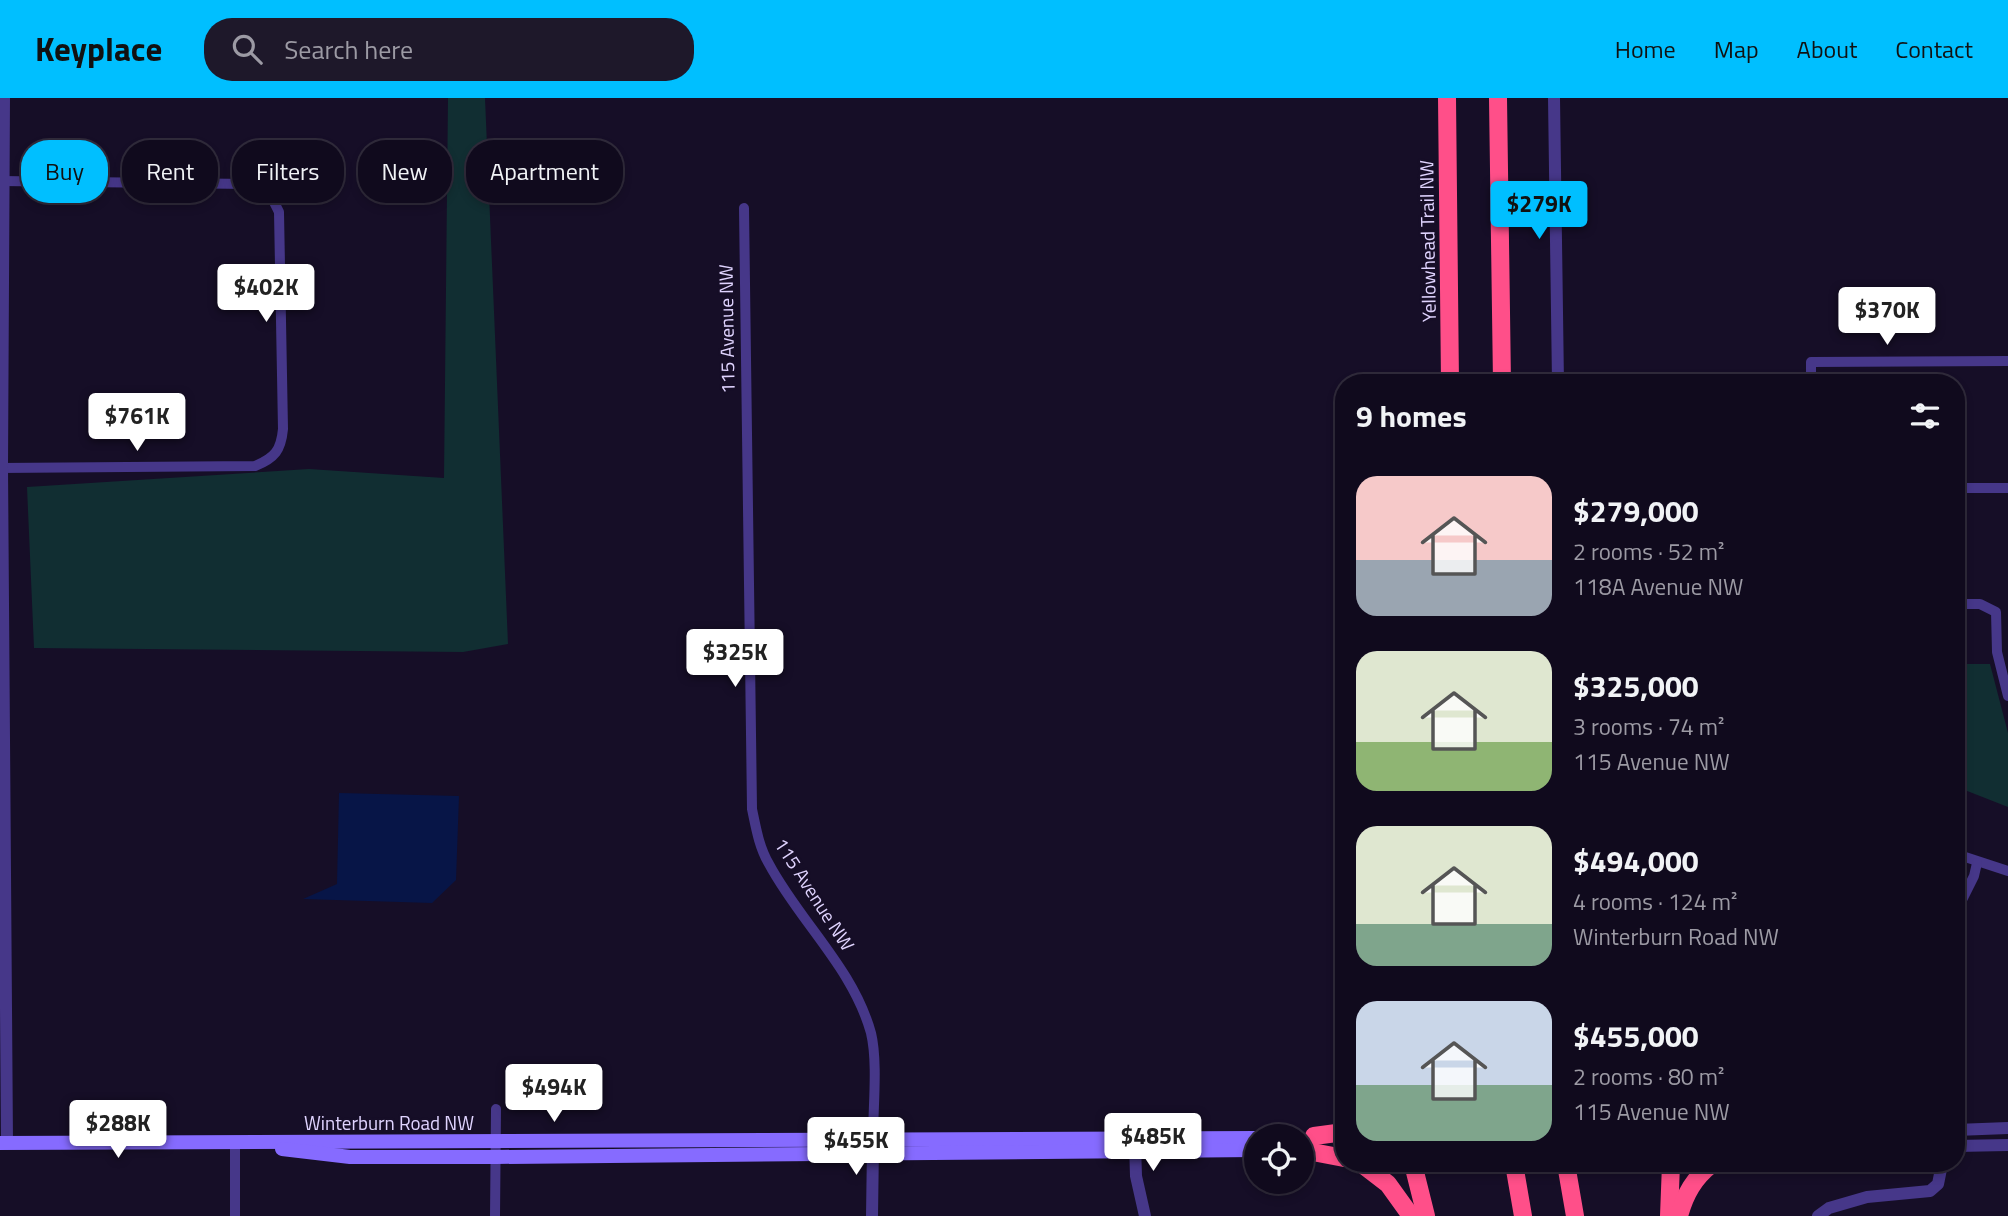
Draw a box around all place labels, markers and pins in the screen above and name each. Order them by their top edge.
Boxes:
pin: $279K [1490,181,1588,241]
pin: $402K [217,264,315,324]
pin: $370K [1838,288,1936,347]
pin: $761K [88,394,186,453]
pin: $325K [686,630,784,689]
pin: $494K [505,1065,603,1124]
pin: $288K [69,1100,167,1160]
pin: $485K [1104,1114,1202,1173]
pin: $455K [807,1118,905,1177]

